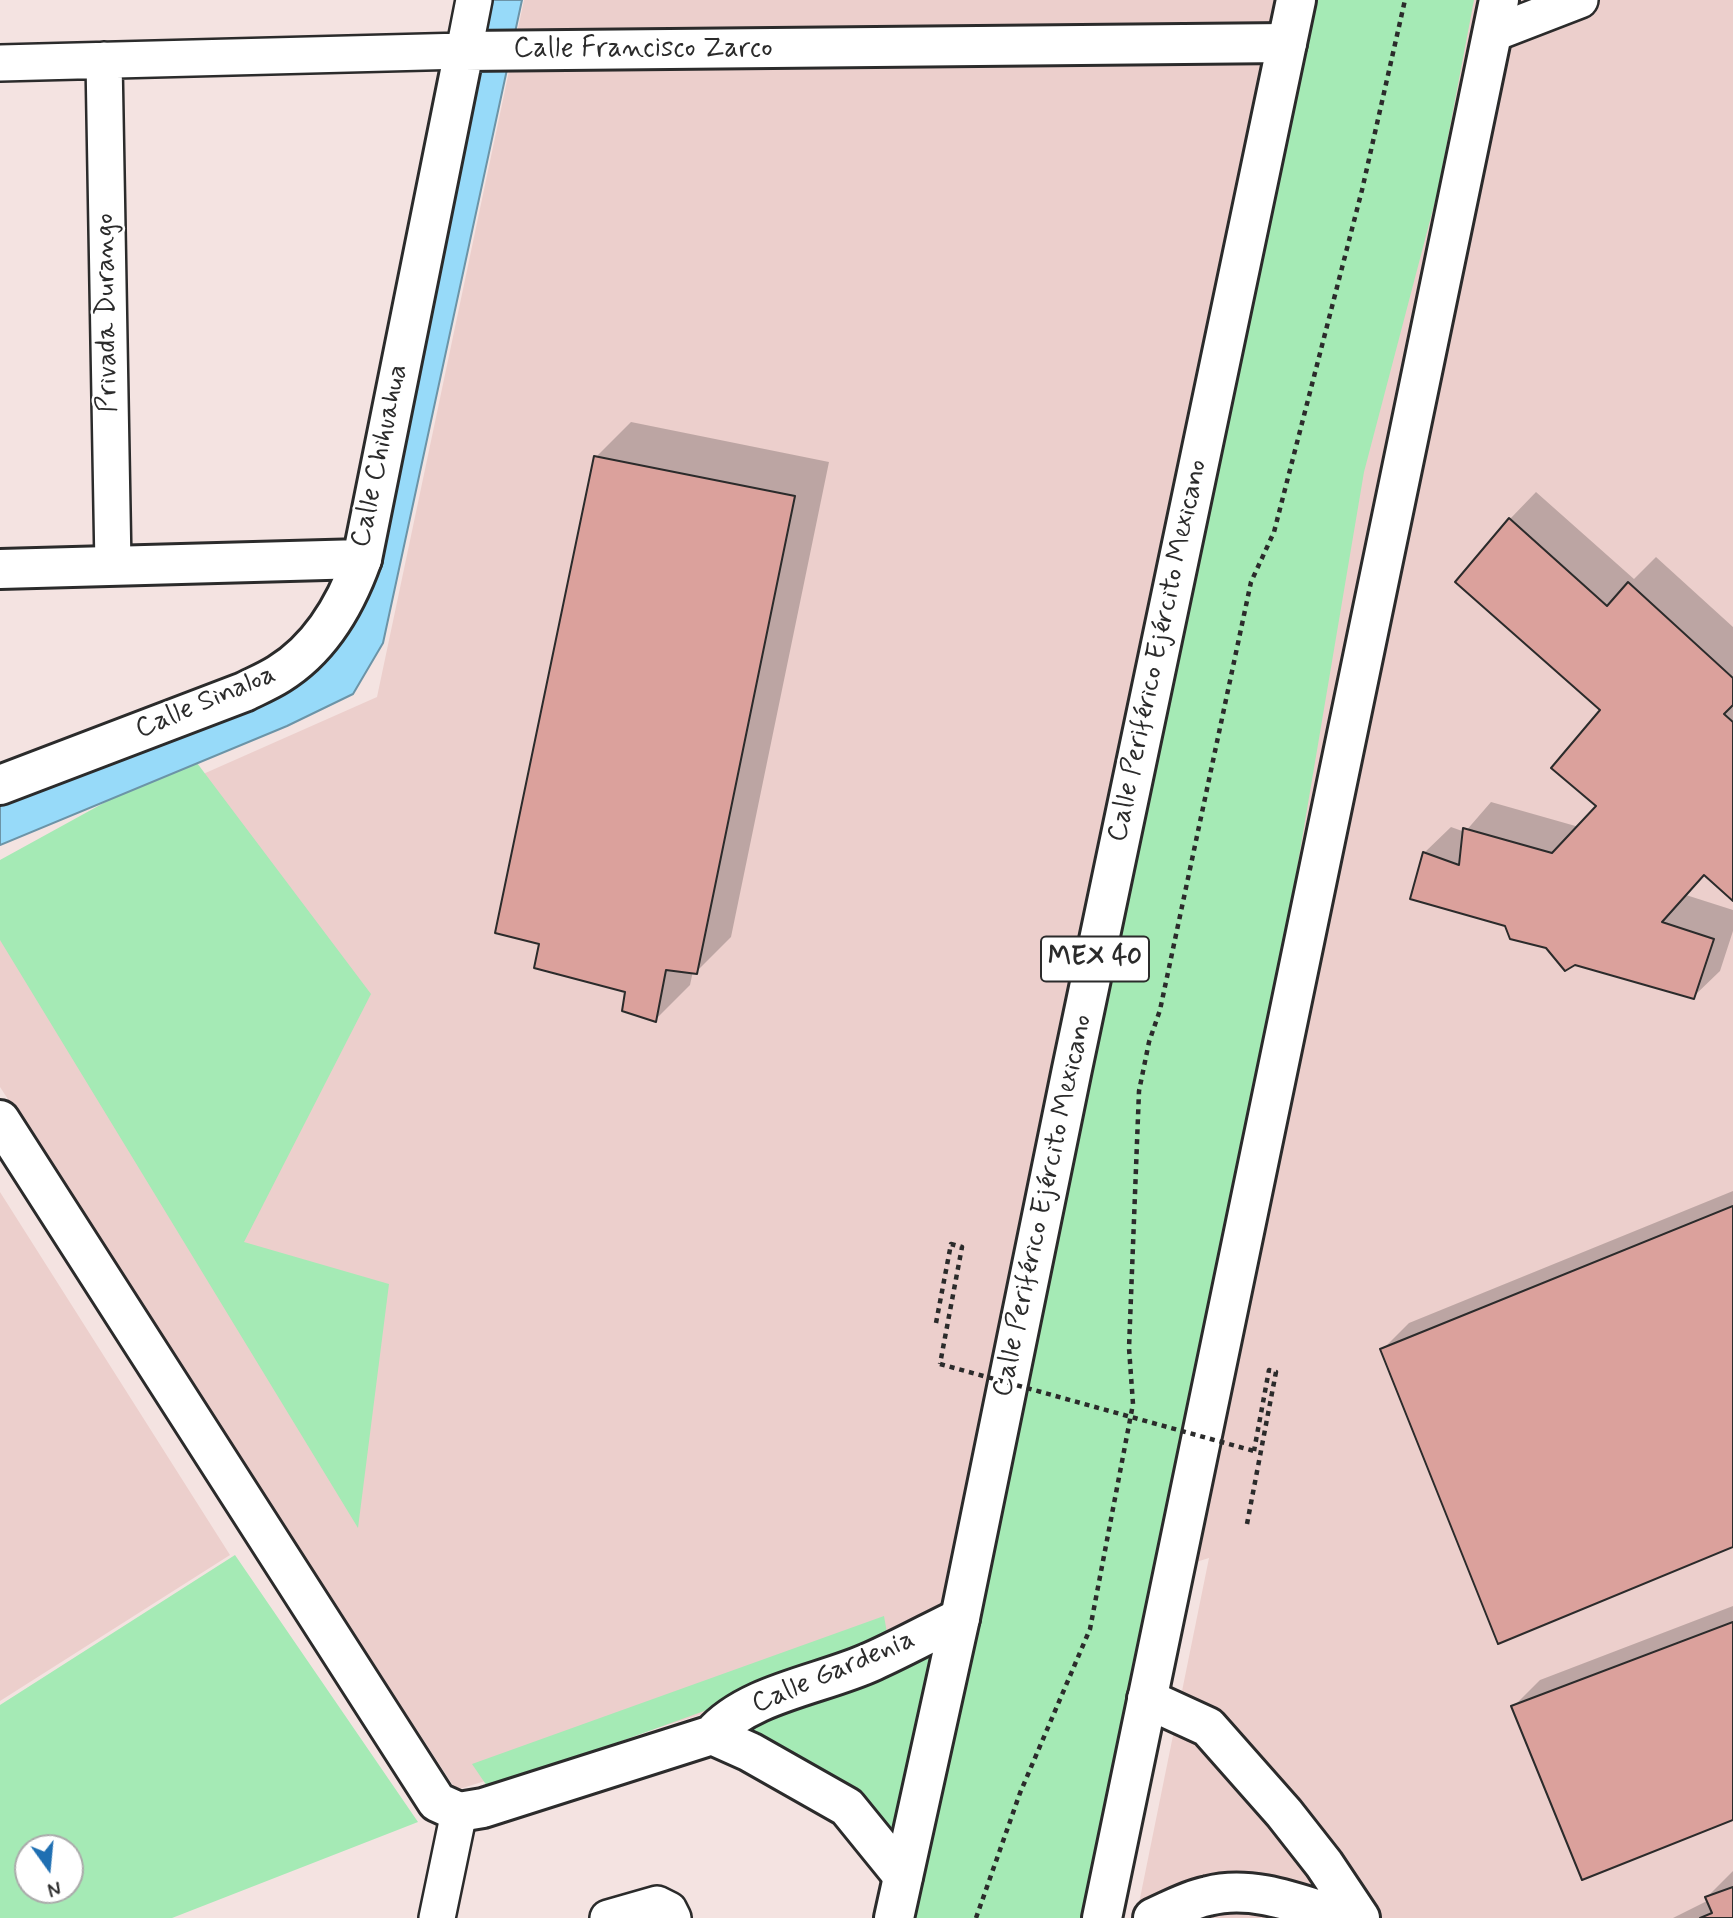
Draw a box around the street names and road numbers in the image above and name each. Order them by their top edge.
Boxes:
street label: Calle Francisco Zarco [513,33,773,67]
street label: Privada Durango [89,213,127,413]
street label: Calle Chihuahua [345,361,417,551]
street label: Calle Periférico Ejército Mexicano [1102,457,1216,845]
street label: Calle Sinaloa [131,658,281,748]
road number: MEX 40 [1041,936,1149,982]
street label: Calle Periférico Ejército Mexicano [987,1012,1101,1400]
street label: Calle Gardenia [747,1624,921,1722]

